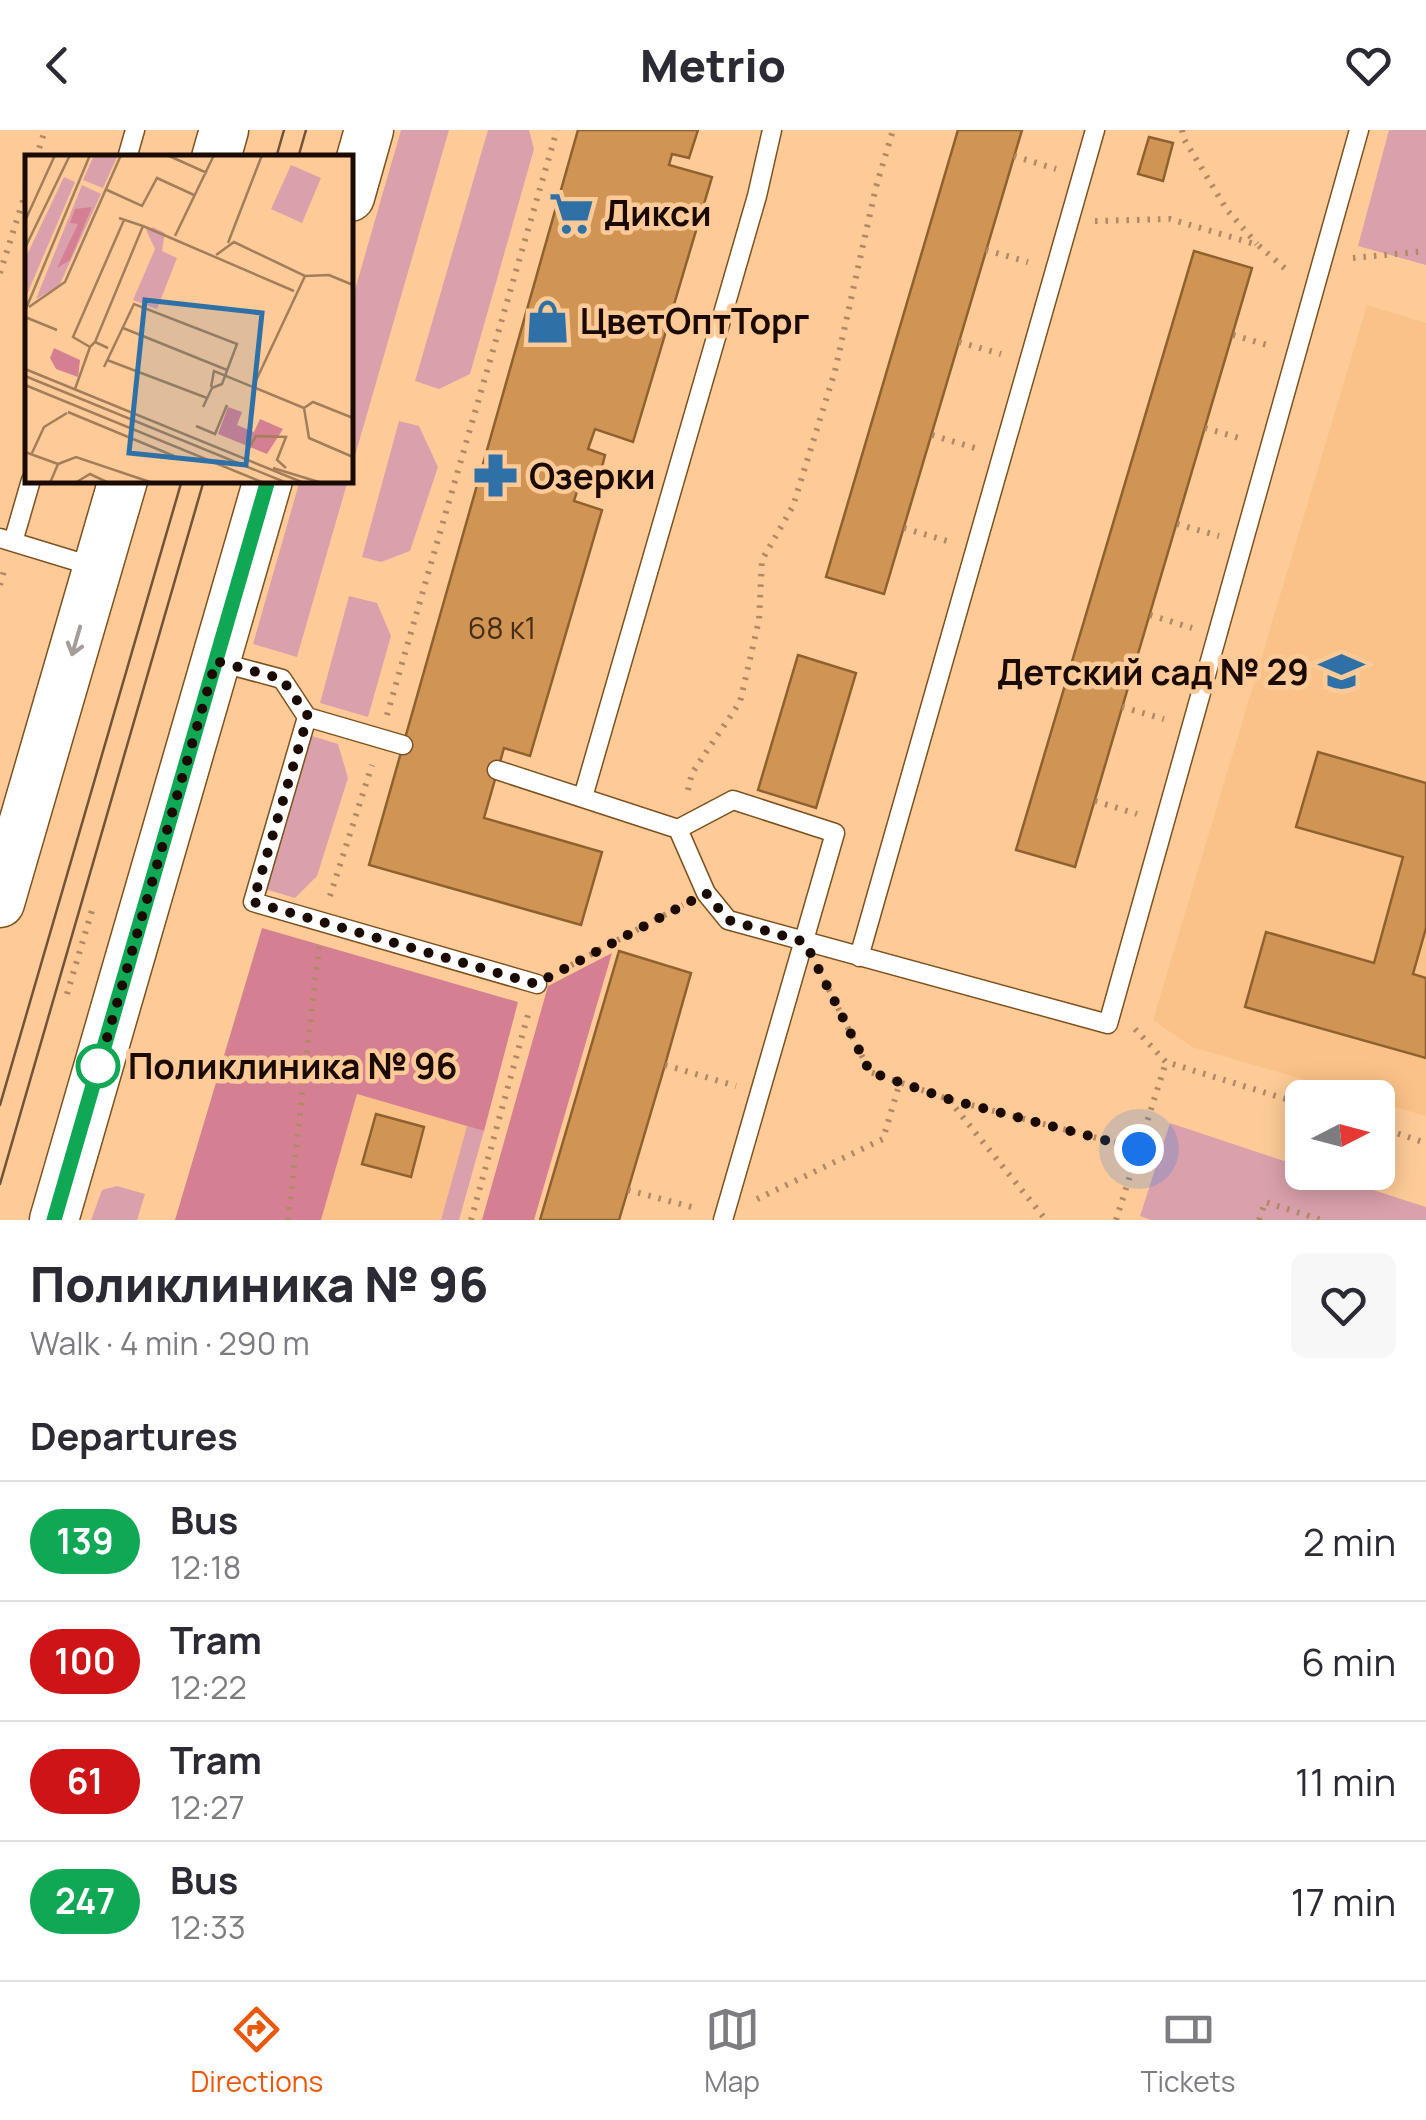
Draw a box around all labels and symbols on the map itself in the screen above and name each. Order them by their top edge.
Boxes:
inset map [25,155,352,482]
supermarket icon: Дикси [547,189,595,237]
place label: Дикси [604,189,712,237]
shop icon: ЦветОптТорг [523,297,571,345]
place label: ЦветОптТорг [580,297,809,345]
pharmacy icon: Озерки [472,452,520,500]
place label: Озерки [529,452,656,500]
house number: 68 к1 [468,607,536,648]
one-way arrow [66,625,84,656]
place label: Детский сад № 29 [997,648,1309,696]
school or university icon: Детский сад № 29 [1318,648,1366,696]
place label: Поликлиника № 96 [128,1042,458,1090]
marker: Поликлиника № 96 [77,1045,119,1087]
north arrow [1285,1080,1395,1190]
your location [1114,1124,1164,1174]

